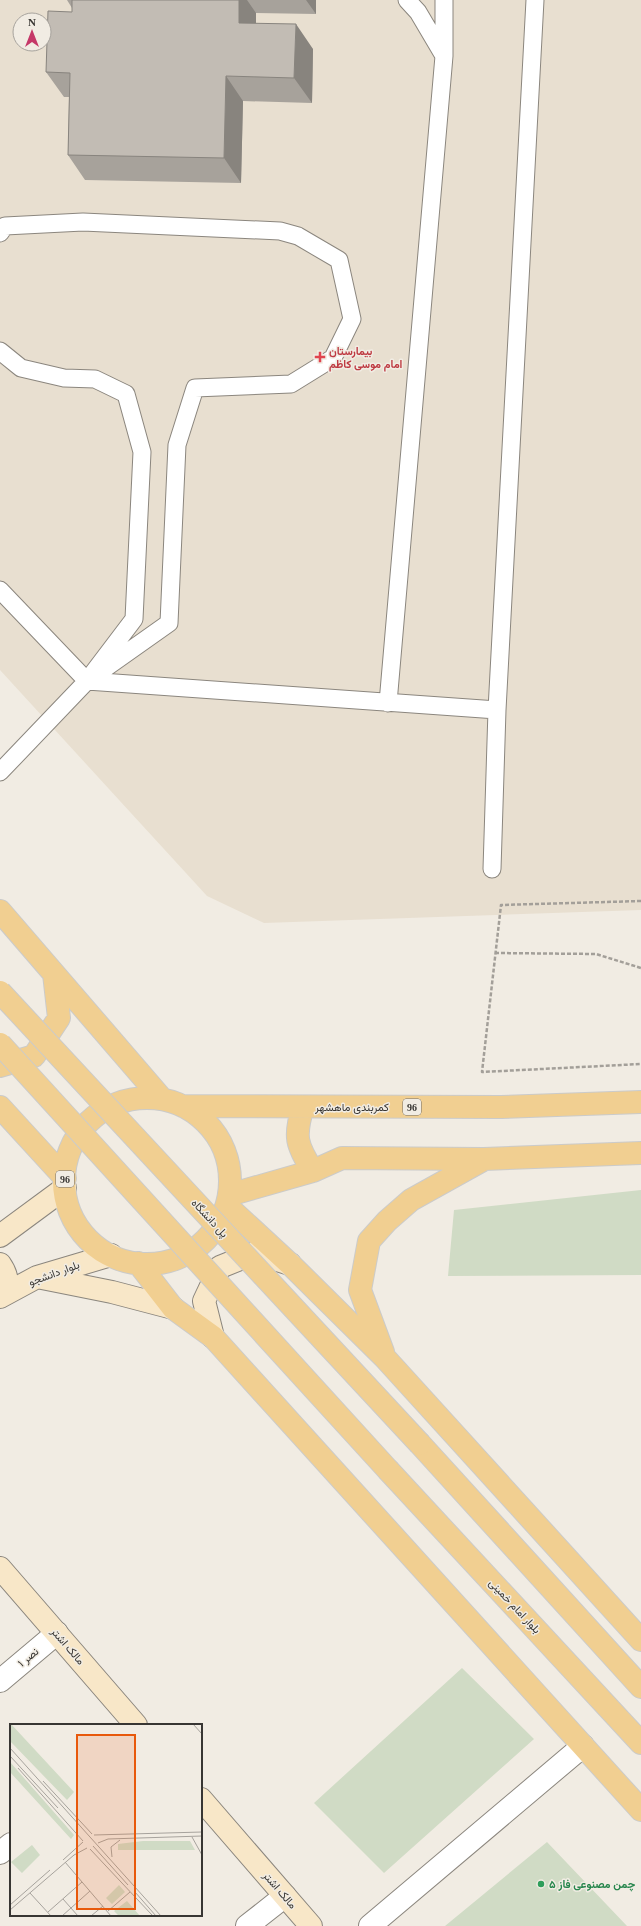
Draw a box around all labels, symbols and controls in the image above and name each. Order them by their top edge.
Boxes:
north arrow [12,12,52,52]
text: N [28,16,36,28]
place label: بیمارستان امام موسی کاظم [329,345,403,372]
marker: بیمارستان امام موسی کاظم [314,351,326,363]
road number: 96 [403,1099,421,1115]
street label: کمربندی ماهشهر [314,1101,389,1114]
road number: 96 [56,1171,74,1187]
street label: پل دانشگاه [188,1196,231,1241]
street label: بلوار دانشجو [27,1258,81,1289]
street label: بلوار امام خمینی [485,1576,543,1637]
street label: مالک اشتر [47,1625,87,1667]
street label: نصر ۱ [15,1645,41,1670]
inset map [10,1724,202,1916]
street label: مالک اشتر [259,1869,299,1911]
place label: چمن مصنوعی فاز ۵ [549,1878,636,1892]
marker: چمن مصنوعی فاز ۵ [536,1879,546,1889]

